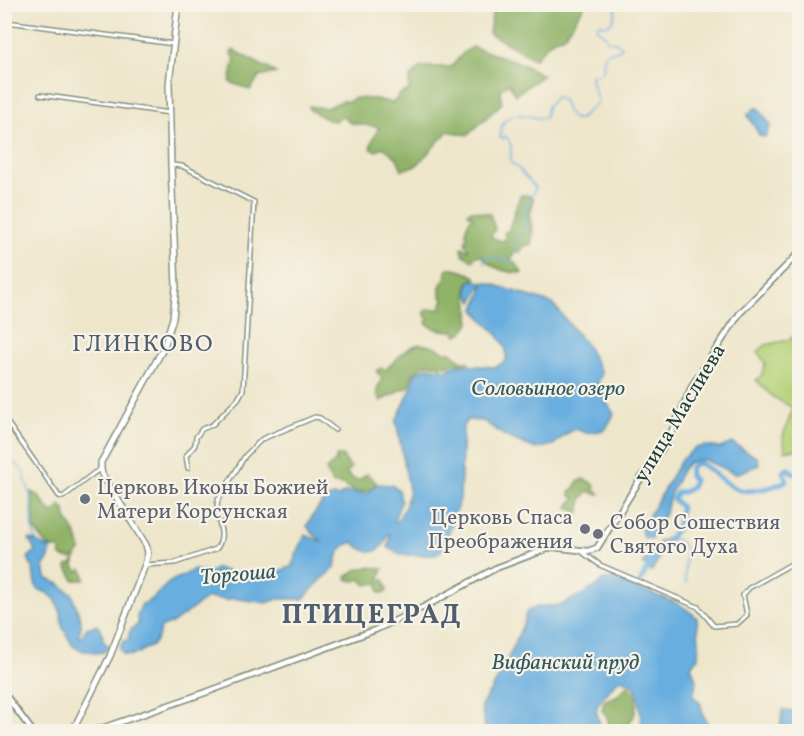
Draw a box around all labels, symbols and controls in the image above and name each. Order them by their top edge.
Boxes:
district label: ГЛИНКОВО [72,328,214,362]
street label: улица Маслиева [627,339,733,489]
water label: Соловьиное озеро [471,374,625,405]
place label: Церковь Иконы Божией Матери Корсунская [97,474,329,527]
marker: Церковь Иконы Божией Матери Корсунская [78,492,92,506]
place label: Церковь Спаса Преображения [428,504,573,557]
place label: Собор Сошествия Святого Духа [610,509,780,562]
marker: Церковь Спаса Преображения [578,522,592,536]
marker: Собор Сошествия Святого Духа [591,527,605,541]
water label: Торгоша [199,557,278,594]
district label: ПТИЦЕГРАД [281,597,463,635]
water label: Вифанский пруд [491,648,639,679]

